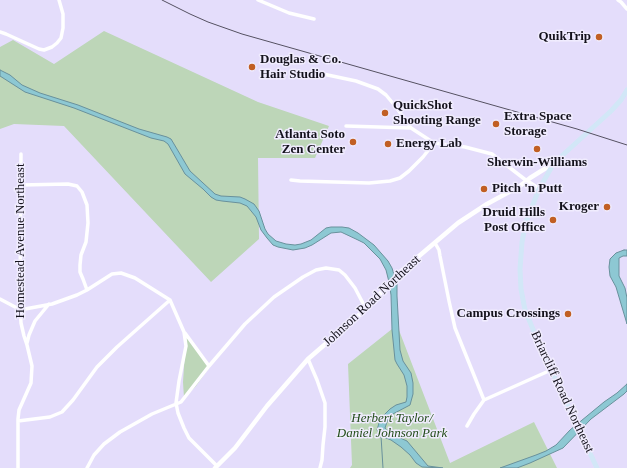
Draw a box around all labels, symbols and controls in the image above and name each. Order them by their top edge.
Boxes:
place label: QuikTrip [538,29,591,45]
marker: QuikTrip [594,32,604,42]
place label: Douglas & Co. Hair Studio [260,52,341,83]
marker: Douglas & Co. Hair Studio [247,62,257,72]
place label: QuickShot Shooting Range [393,98,481,129]
marker: QuickShot Shooting Range [380,108,390,118]
place label: Extra Space Storage [504,109,572,140]
marker: Extra Space Storage [491,119,501,129]
place label: Atlanta Soto Zen Center [275,127,345,158]
place label: Energy Lab [396,136,462,152]
marker: Atlanta Soto Zen Center [348,137,358,147]
marker: Energy Lab [383,139,393,149]
marker: Sherwin-Williams [532,144,542,154]
place label: Sherwin-Williams [487,155,587,171]
street label: Homestead Avenue Northeast [13,164,29,318]
place label: Pitch 'n Putt [492,181,562,197]
marker: Pitch 'n Putt [479,184,489,194]
place label: Kroger [559,199,599,215]
marker: Kroger [602,202,612,212]
place label: Druid Hills Post Office [483,205,545,236]
marker: Druid Hills Post Office [548,215,558,225]
street label: Johnson Road Northeast [320,252,424,350]
place label: Campus Crossings [457,306,560,322]
marker: Campus Crossings [563,309,573,319]
street label: Briarcliff Road Northeast [527,329,597,455]
park label: Herbert Taylor/ Daniel Johnson Park [337,411,447,442]

